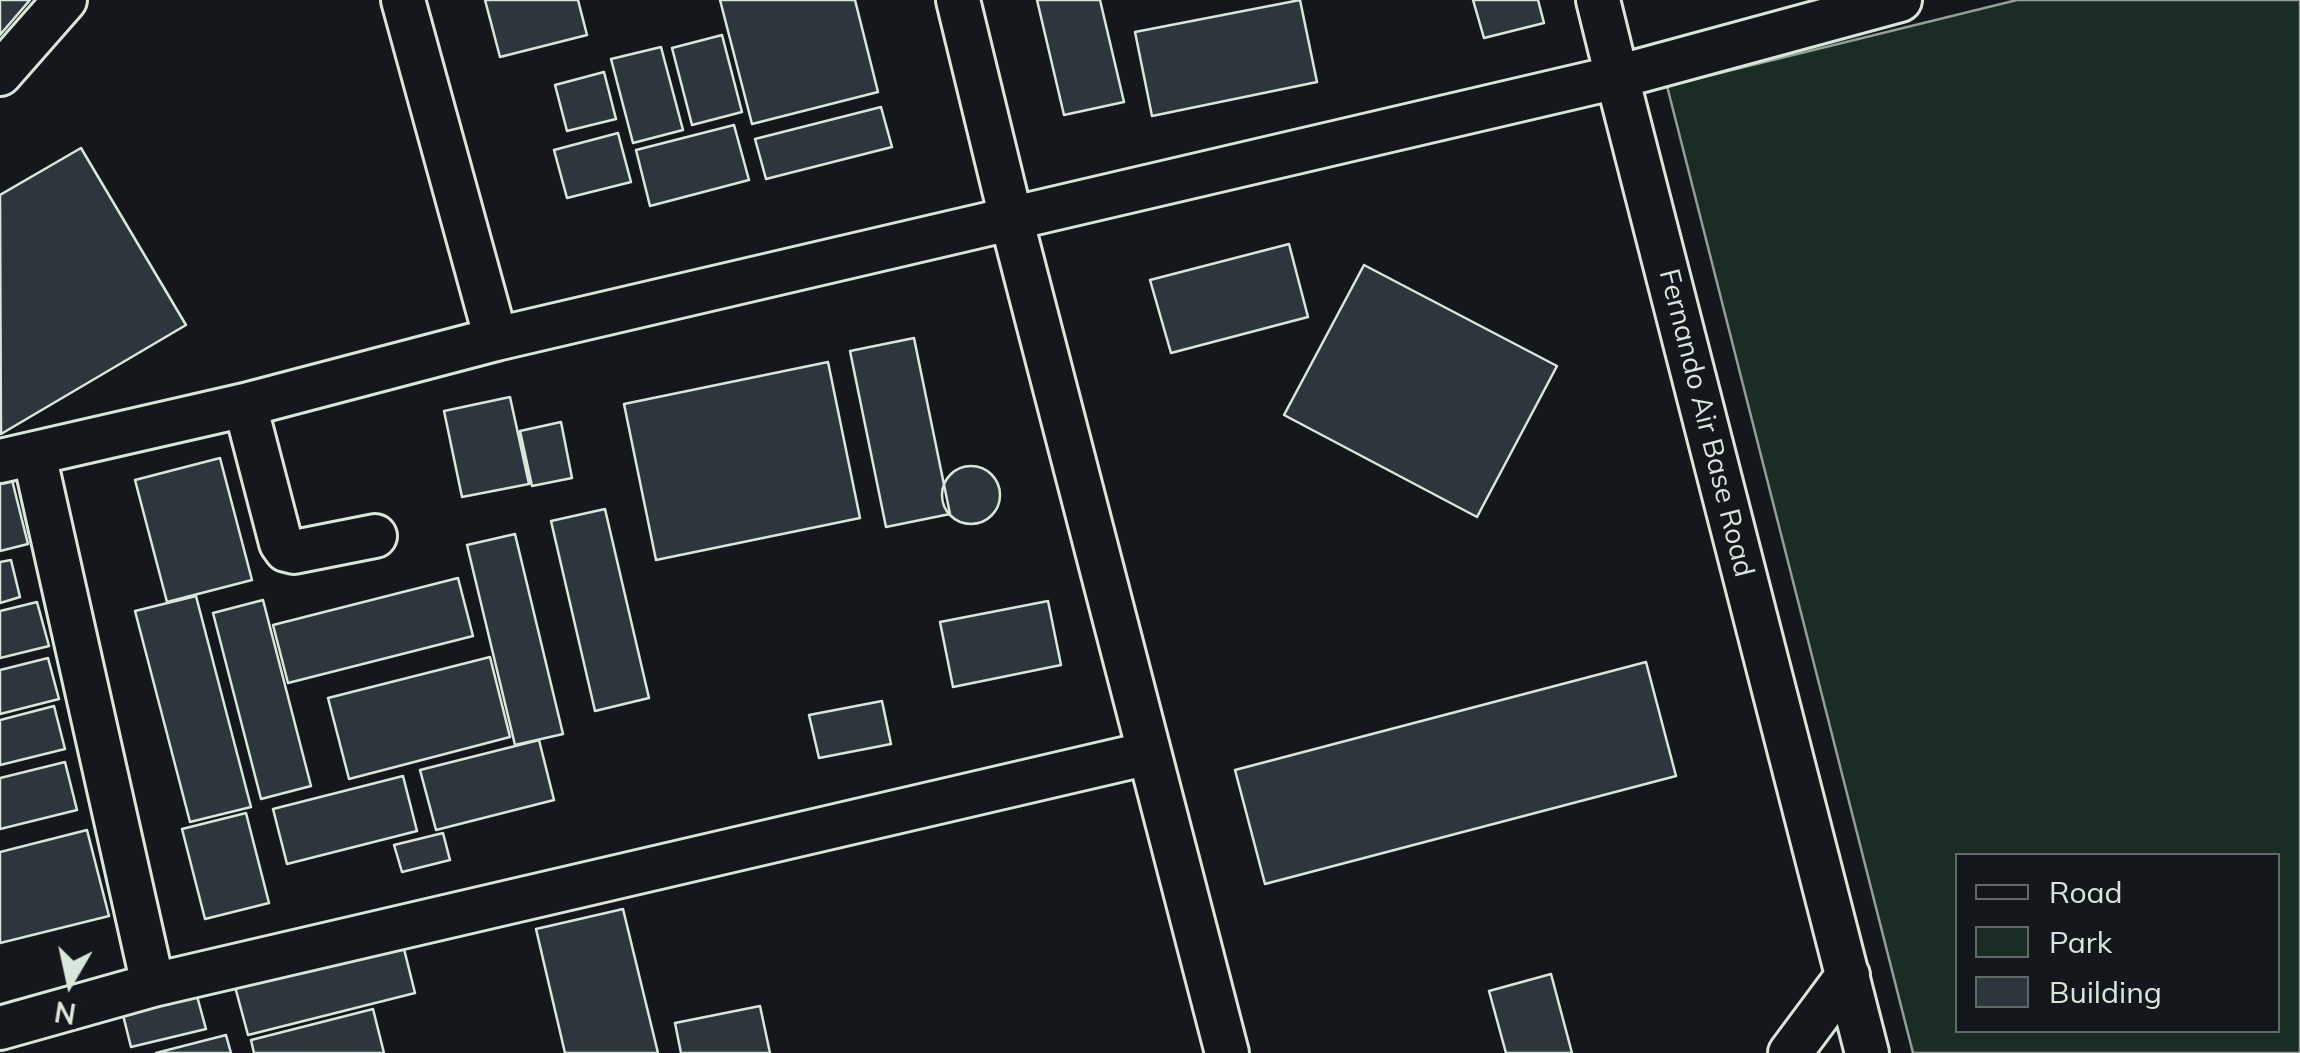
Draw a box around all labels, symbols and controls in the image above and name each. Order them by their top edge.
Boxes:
street label: Fernando Air Base Road [1651,266,1761,580]
legend [1955,853,2280,1033]
text: Road [2049,873,2123,911]
text: Park [2049,923,2112,961]
north arrow [20,933,120,1033]
text: Building [2049,973,2162,1011]
text: N [52,994,78,1032]

